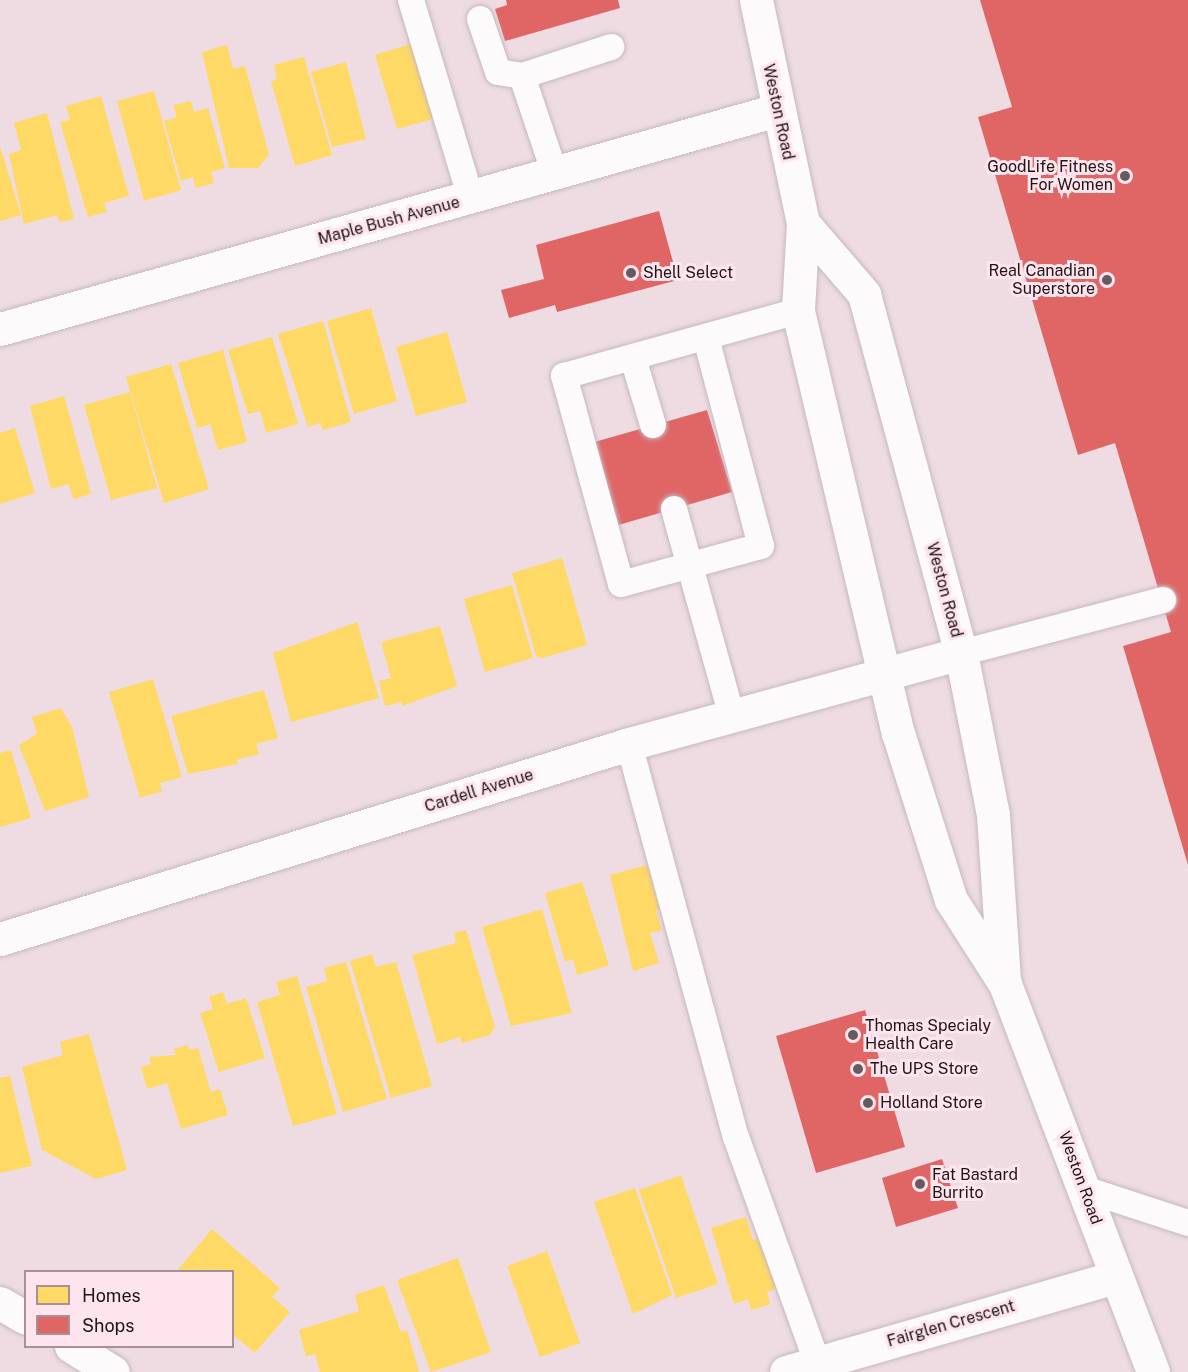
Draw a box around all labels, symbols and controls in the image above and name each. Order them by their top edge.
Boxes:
street label: Weston Road [758,62,798,162]
place label: GoodLife Fitness For Women [987,157,1113,195]
marker: GoodLife Fitness For Women [1118,169,1132,183]
street label: Maple Bush Avenue [316,193,462,249]
place label: Real Canadian Superstore [988,261,1095,299]
place label: Shell Select [643,263,733,283]
marker: Shell Select [624,266,638,280]
marker: Real Canadian Superstore [1100,273,1114,287]
street label: Weston Road [922,540,966,640]
street label: Cardell Avenue [422,765,536,817]
place label: Thomas Specialy Health Care [865,1016,991,1054]
marker: Thomas Specialy Health Care [846,1028,860,1042]
place label: The UPS Store [870,1059,979,1079]
marker: The UPS Store [851,1062,865,1076]
place label: Holland Store [880,1093,983,1113]
marker: Holland Store [861,1096,875,1110]
street label: Weston Road [1054,1129,1106,1227]
place label: Fat Bastard Burrito [932,1165,1018,1203]
marker: Fat Bastard Burrito [913,1177,927,1191]
legend [24,1270,234,1348]
text: Homes [82,1285,141,1306]
street label: Fairglen Crescent [885,1297,1017,1351]
text: Shops [82,1315,134,1336]

